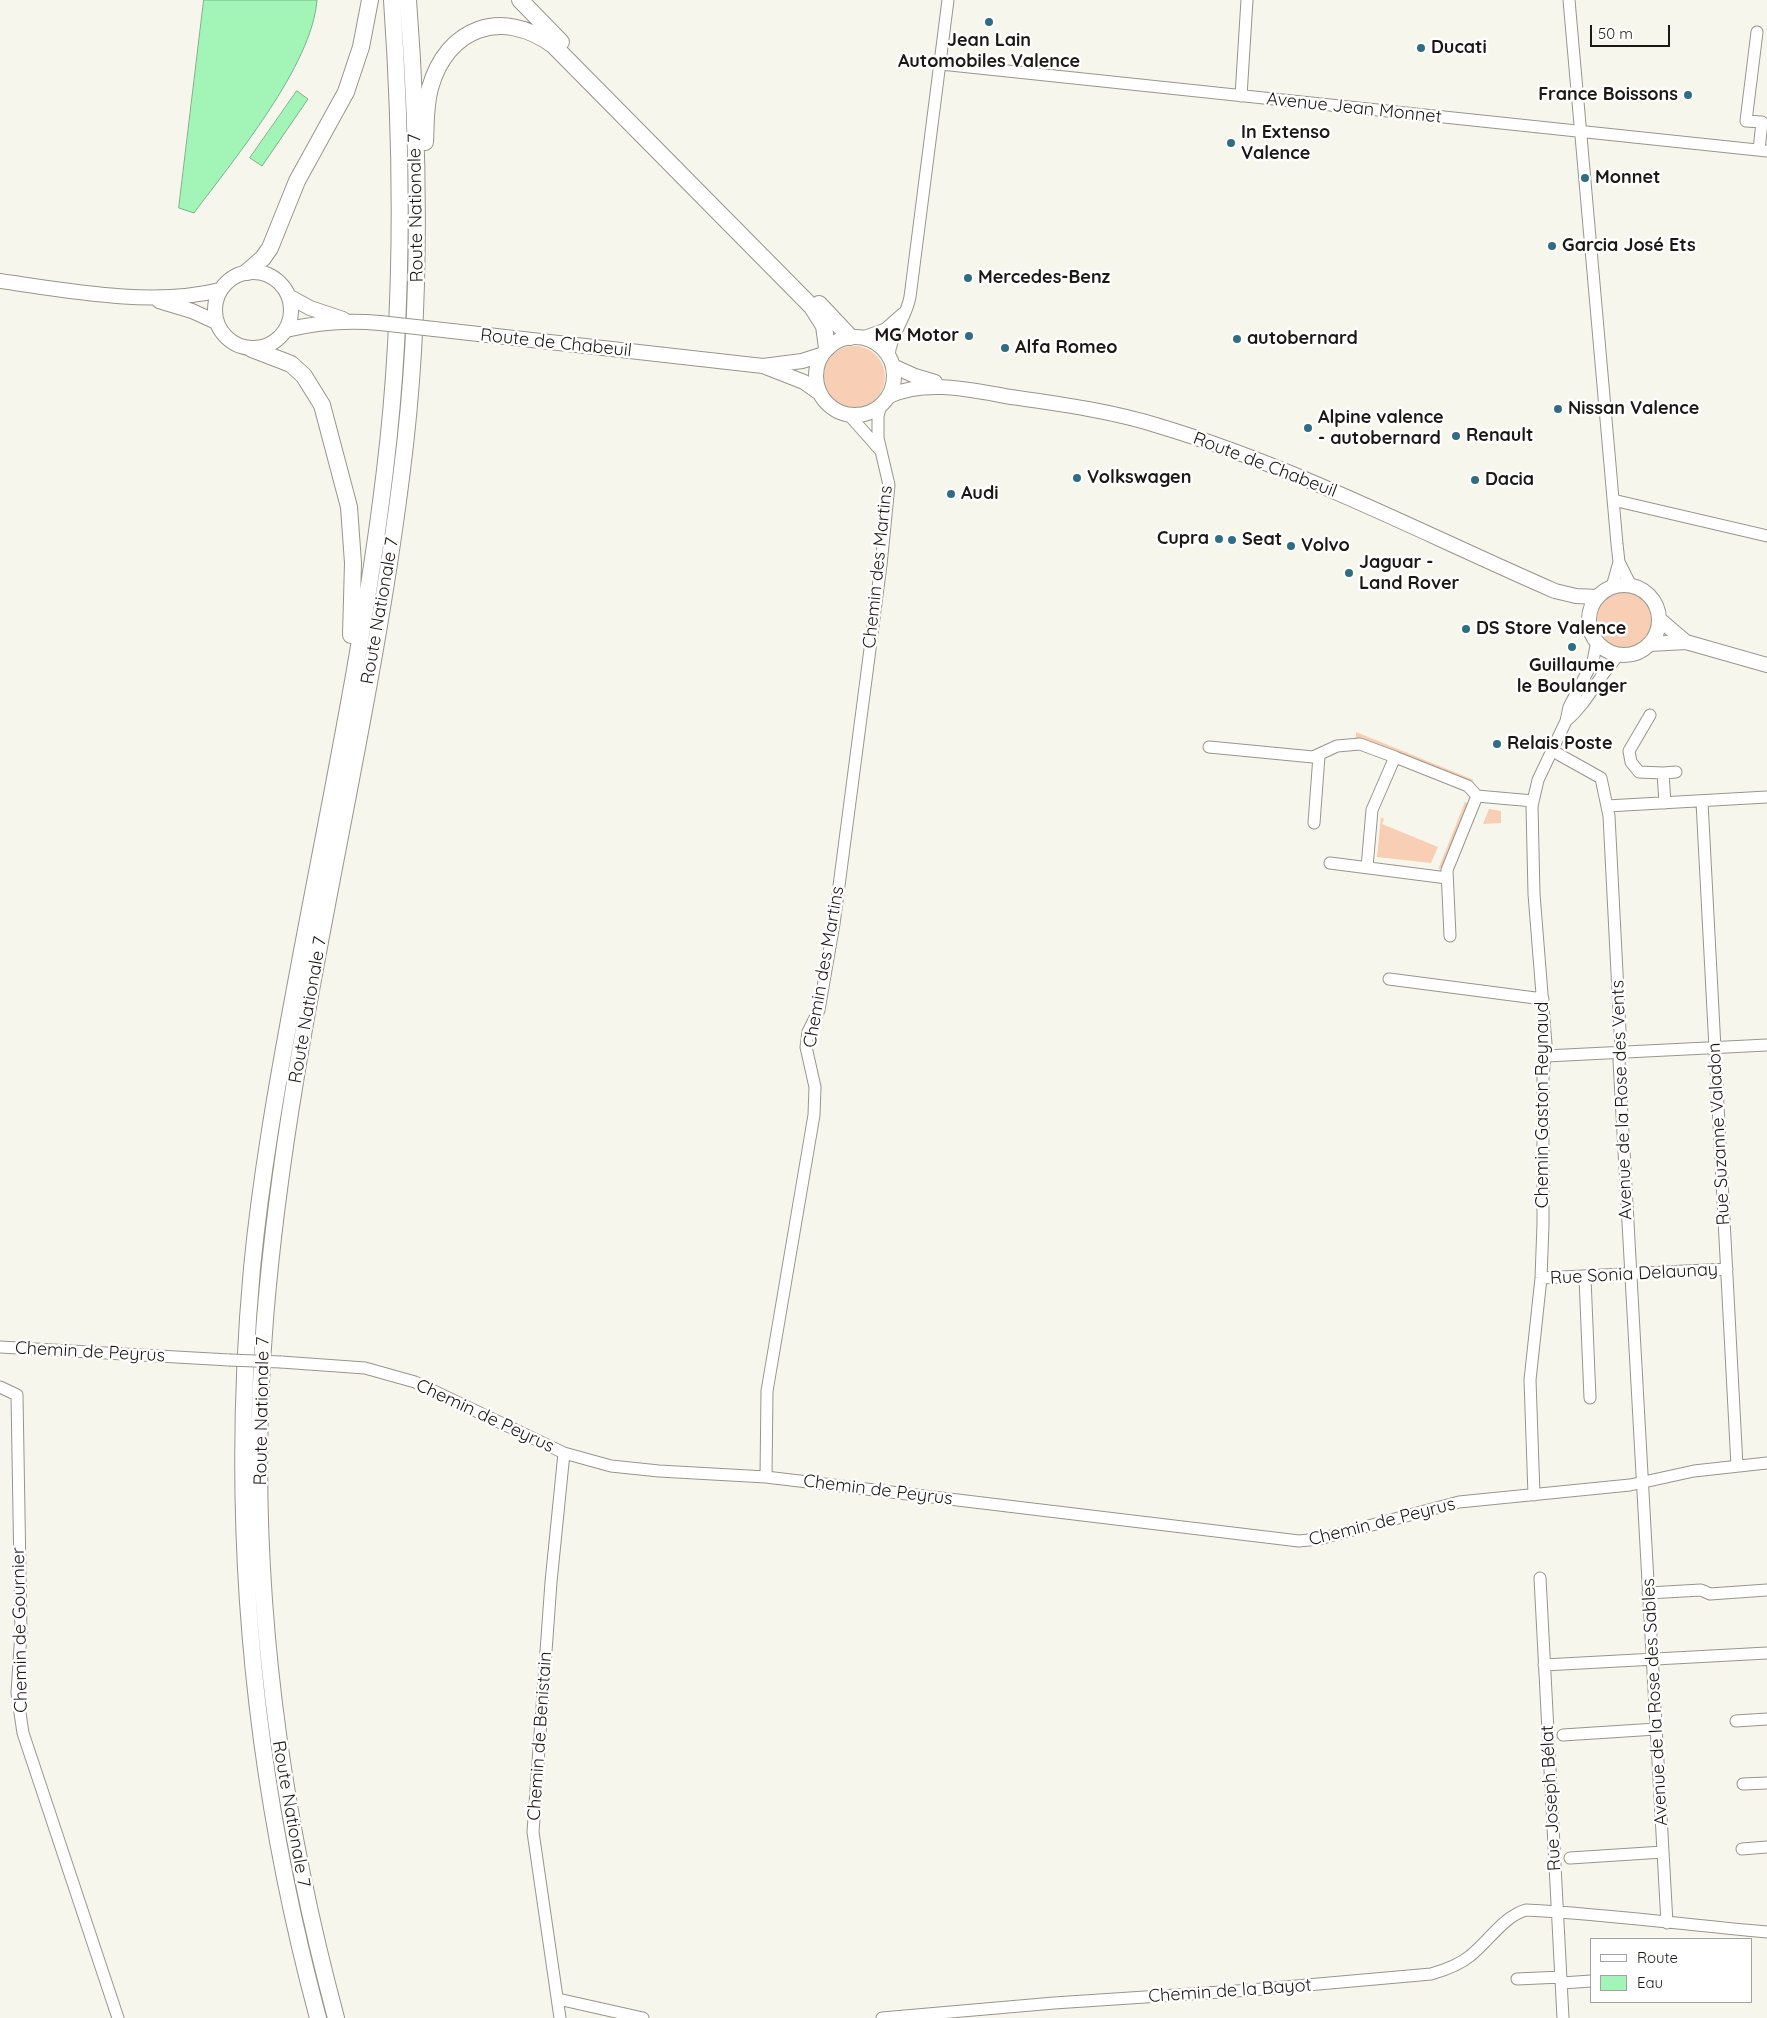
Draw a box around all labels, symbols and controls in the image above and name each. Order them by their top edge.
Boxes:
scale bar [1592,15,1672,47]
marker: Jean Lain Automobiles Valence [983,16,995,28]
text: 50 m [1598,24,1633,43]
place label: Jean Lain Automobiles Valence [898,30,1080,72]
place label: Ducati [1431,37,1487,59]
marker: Ducati [1415,42,1427,54]
place label: France Boissons [1538,84,1678,106]
street label: Avenue Jean Monnet [1265,88,1443,128]
marker: France Boissons [1682,89,1694,101]
place label: In Extenso Valence [1241,122,1330,164]
street label: Route Nationale 7 [404,134,428,282]
marker: In Extenso Valence [1225,137,1237,149]
place label: Monnet [1595,167,1660,189]
marker: Monnet [1579,172,1591,184]
place label: Garcia José Ets [1562,235,1696,257]
marker: Garcia José Ets [1546,240,1558,252]
place label: Mercedes-Benz [978,267,1110,289]
marker: Mercedes-Benz [962,272,974,284]
street label: Route de Chabeuil [479,324,633,362]
place label: MG Motor [874,325,959,347]
place label: autobernard [1247,328,1358,350]
marker: MG Motor [963,330,975,342]
marker: autobernard [1231,333,1243,345]
place label: Alfa Romeo [1015,337,1118,359]
marker: Alfa Romeo [999,342,1011,354]
place label: Nissan Valence [1568,398,1699,420]
marker: Nissan Valence [1552,403,1564,415]
place label: Alpine valence - autobernard [1318,407,1444,449]
marker: Alpine valence - autobernard [1302,422,1314,434]
place label: Renault [1466,425,1533,447]
street label: Route de Chabeuil [1190,428,1340,502]
marker: Renault [1450,430,1462,442]
place label: Volkswagen [1087,467,1191,489]
place label: Dacia [1485,469,1534,491]
marker: Volkswagen [1071,472,1083,484]
marker: Dacia [1469,474,1481,486]
place label: Audi [961,483,998,505]
street label: Chemin des Martins [859,484,897,650]
marker: Audi [945,488,957,500]
place label: Cupra [1157,528,1209,550]
place label: Seat [1242,529,1282,551]
marker: Cupra [1213,533,1225,545]
marker: Seat [1226,534,1238,546]
place label: Volvo [1301,535,1350,557]
street label: Route Nationale 7 [356,536,404,686]
marker: Volvo [1285,540,1297,552]
place label: Jaguar - Land Rover [1359,552,1459,594]
marker: Jaguar - Land Rover [1343,567,1355,579]
place label: DS Store Valence [1476,618,1626,640]
marker: DS Store Valence [1460,623,1472,635]
marker: Guillaume le Boulanger [1566,641,1578,653]
place label: Guillaume le Boulanger [1517,655,1627,698]
place label: Relais Poste [1507,733,1612,755]
marker: Relais Poste [1491,738,1503,750]
street label: Chemin des Martins [799,885,849,1049]
street label: Route Nationale 7 [284,935,332,1085]
street label: Avenue de la Rose des Vents [1607,980,1637,1220]
street label: Chemin Gaston Reynaud [1532,1002,1554,1208]
street label: Rue Suzanne Valadon [1703,1042,1735,1226]
street label: Rue Sonia Delaunay [1549,1259,1719,1289]
street label: Chemin de Peyrus [14,1337,166,1367]
street label: Route Nationale 7 [250,1337,274,1485]
street label: Chemin de Peyrus [412,1374,558,1458]
street label: Chemin de Peyrus [802,1470,954,1510]
street label: Chemin de Peyrus [1307,1493,1457,1551]
street label: Chemin de Gournier [8,1547,32,1713]
street label: Avenue de la Rose des Sables [1638,1578,1672,1826]
street label: Chemin de Benistain [523,1651,557,1821]
street label: Rue Joseph Bélat [1536,1725,1566,1871]
street label: Route Nationale 7 [267,1739,315,1889]
legend [1590,1938,1752,2003]
text: Route [1637,1948,1678,1967]
text: Eau [1637,1973,1663,1992]
street label: Chemin de la Bayot [1148,1975,1312,2007]

